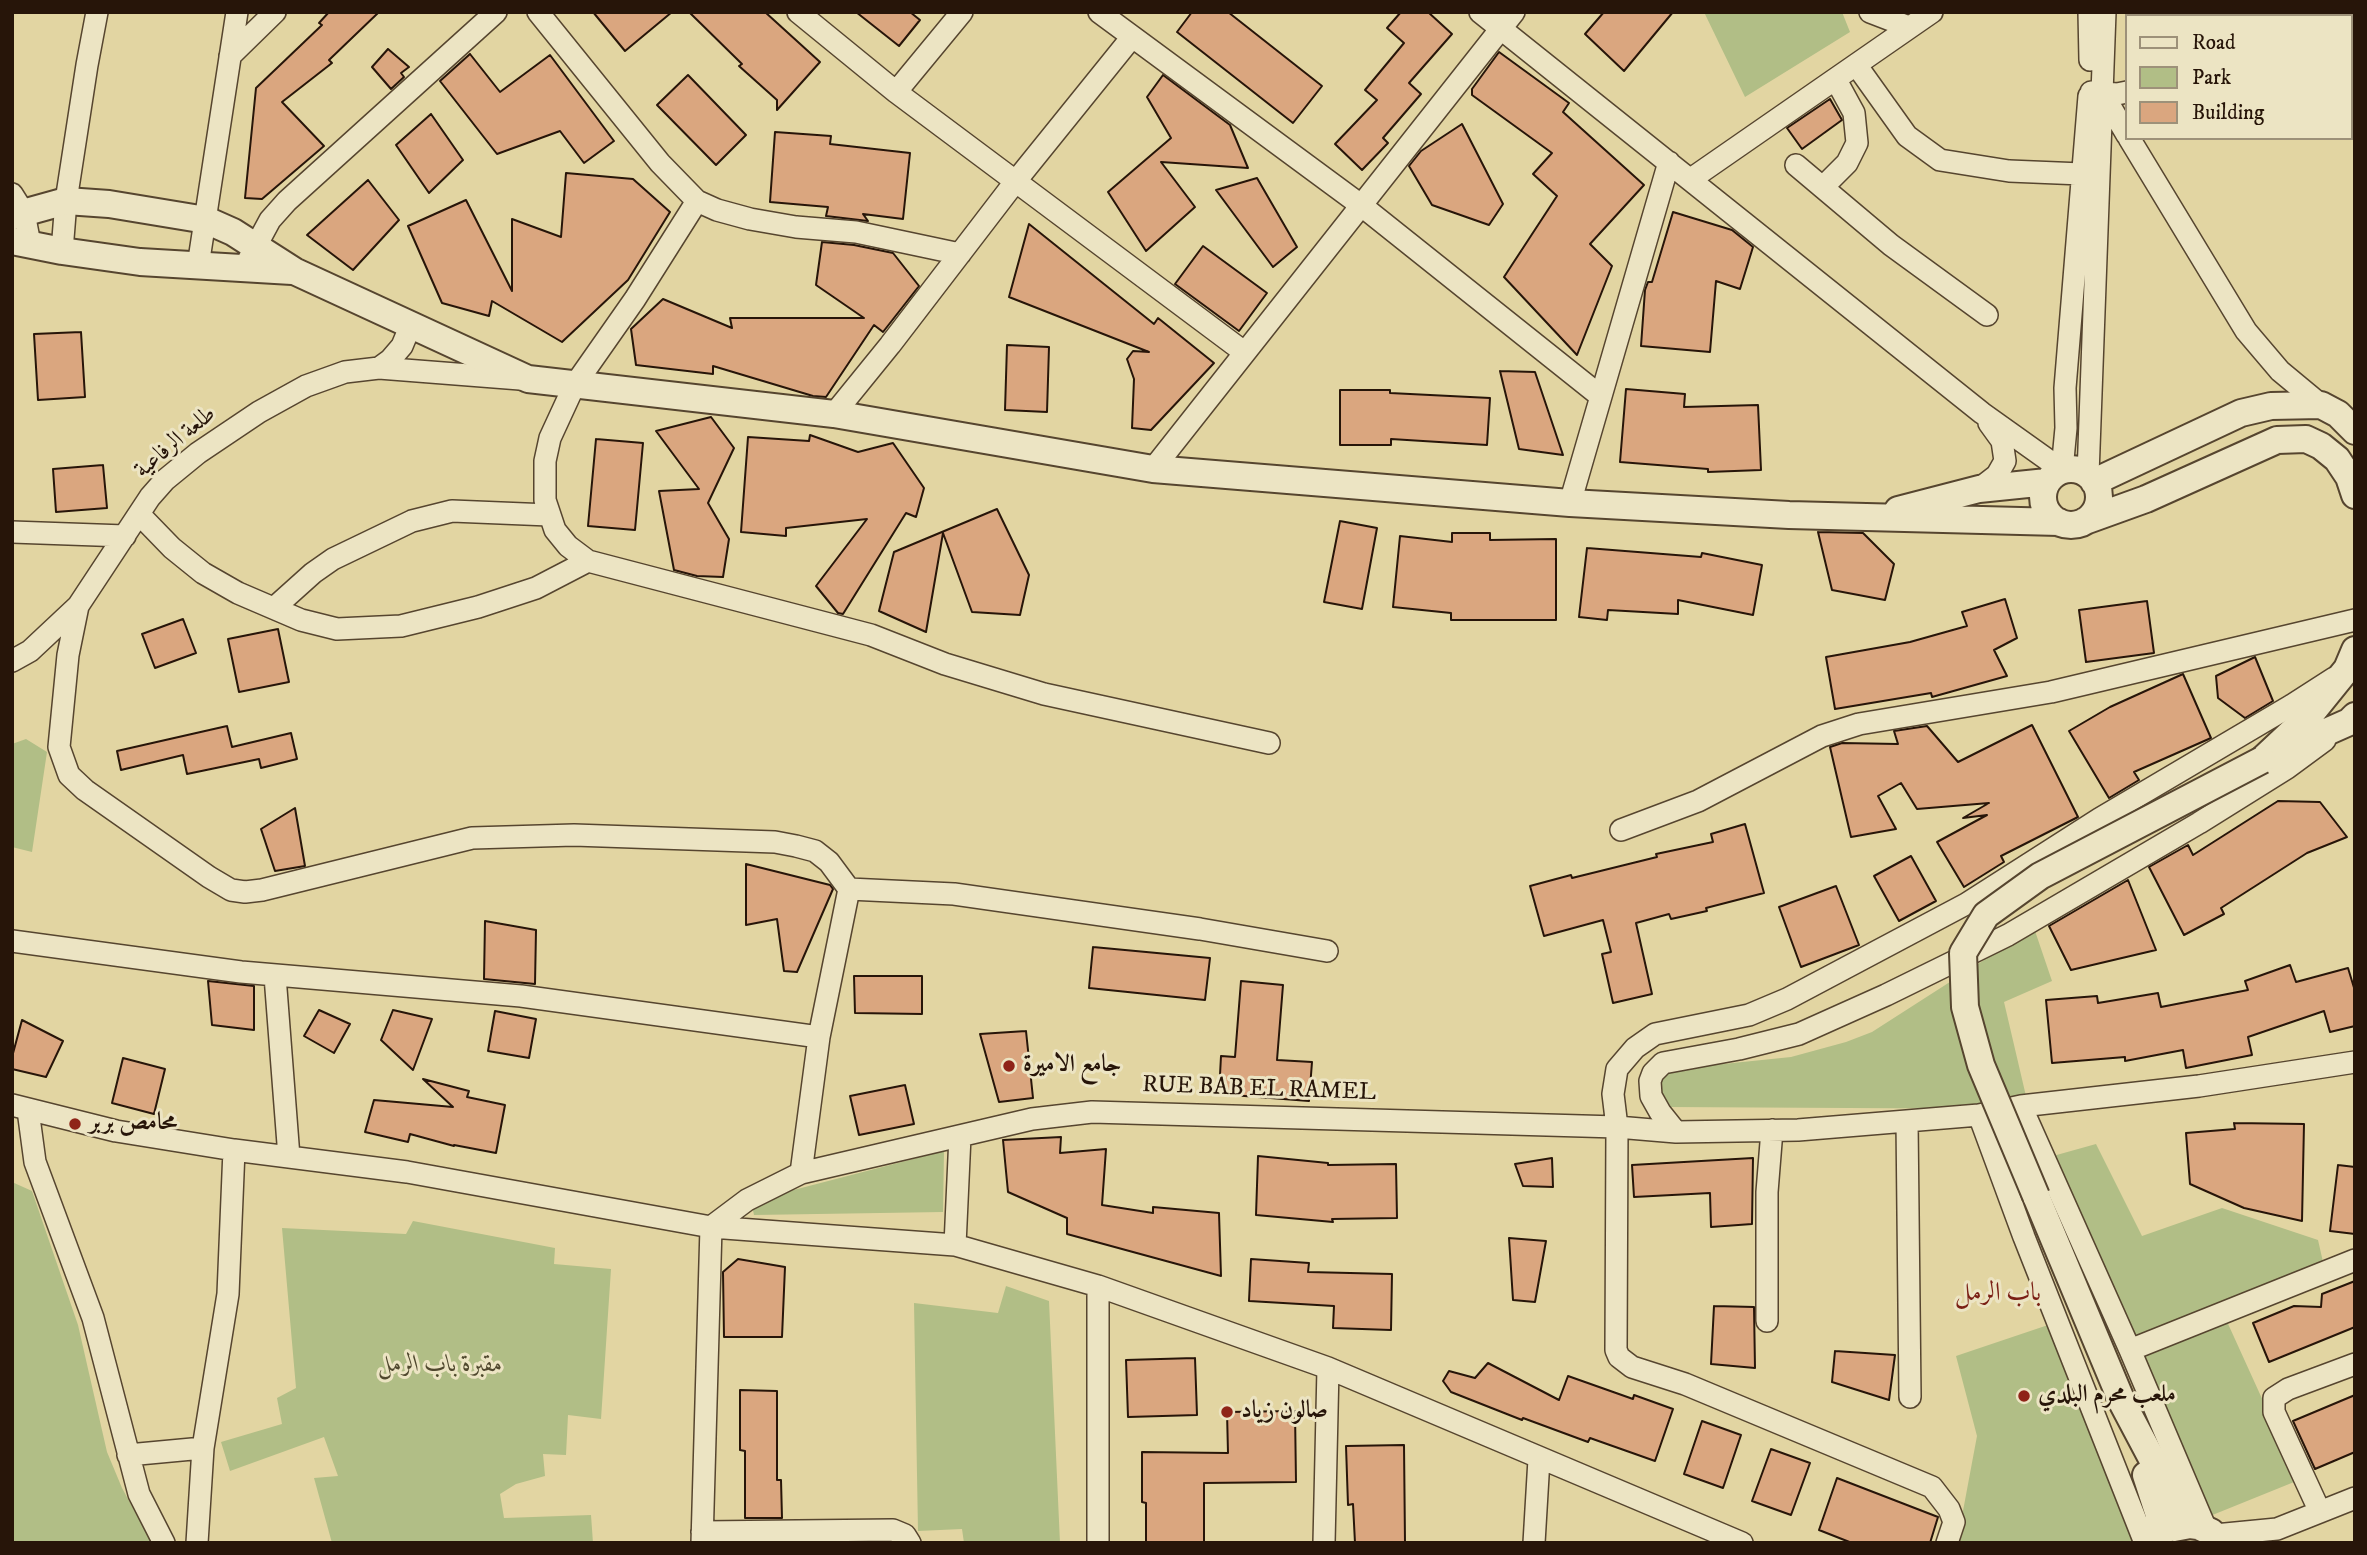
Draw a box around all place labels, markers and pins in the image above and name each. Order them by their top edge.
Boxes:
place label: جامع الاميرة [1023,1052,1121,1080]
marker: جامع الاميرة [1001,1058,1017,1074]
place label: محامص بربر [89,1110,177,1138]
marker: محامص بربر [67,1116,83,1132]
place label: ملعب محرم البلدي [2038,1382,2176,1410]
marker: ملعب محرم البلدي [2016,1388,2032,1404]
place label: صالون زياد [1241,1398,1328,1426]
marker: صالون زياد [1219,1404,1235,1420]

